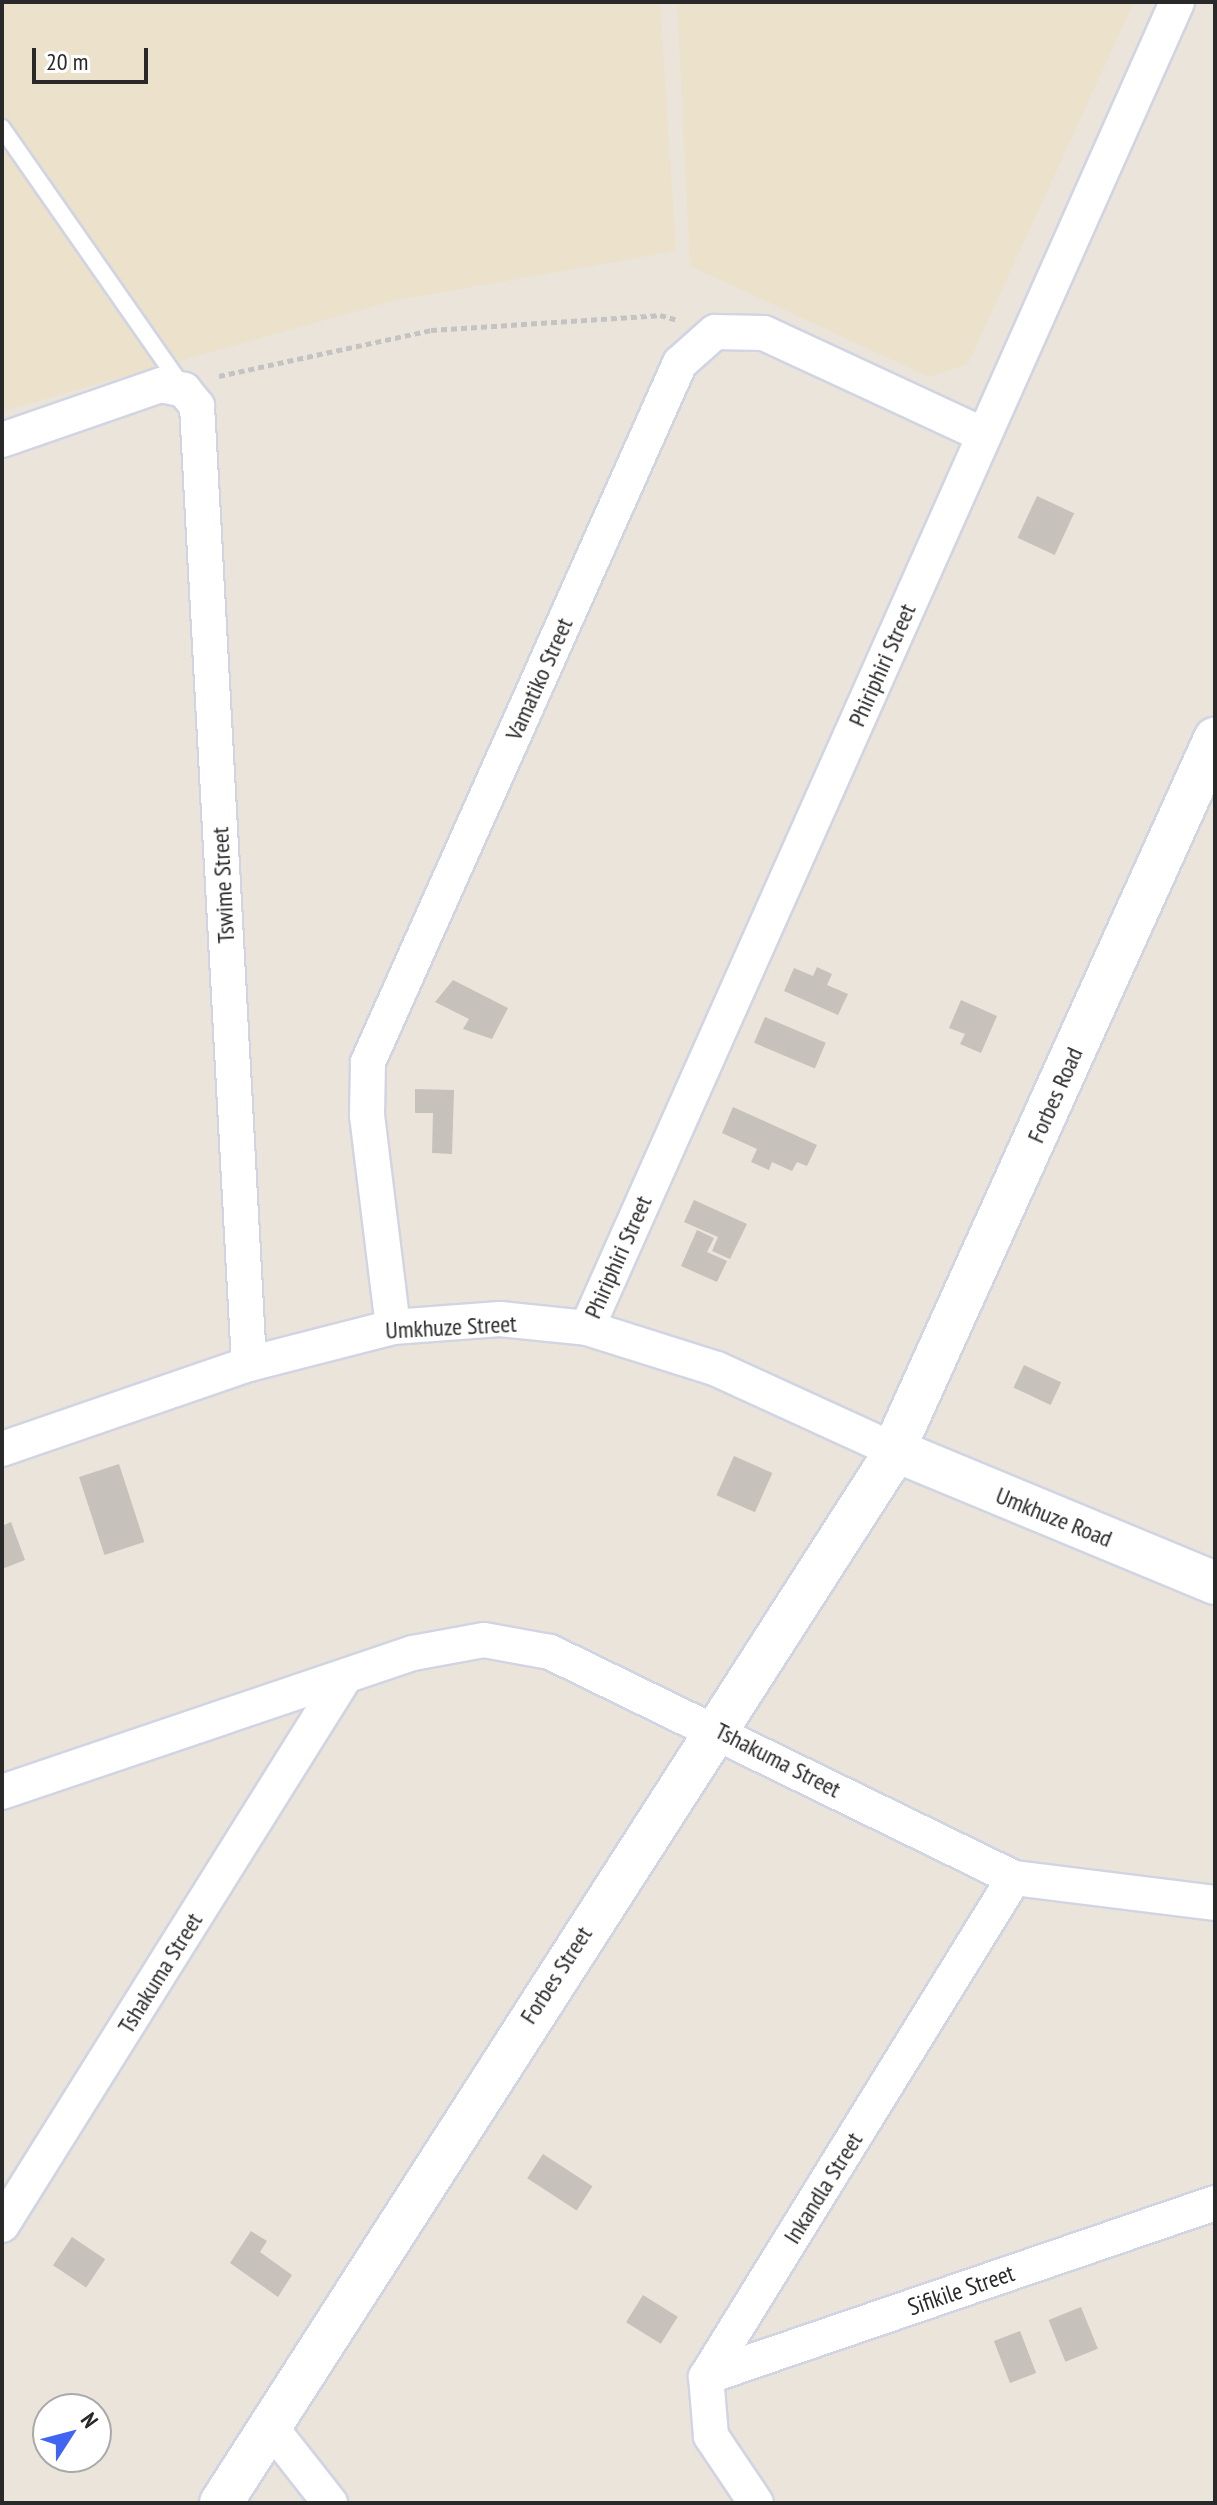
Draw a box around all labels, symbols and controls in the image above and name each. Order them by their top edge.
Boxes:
scale bar [36,32,152,82]
text: 20 m [46,46,88,77]
street label: Phiriphiri Street [842,599,922,731]
street label: Vamatiko Street [499,613,579,745]
street label: Tswime Street [206,826,240,944]
street label: Forbes Road [1021,1043,1089,1147]
street label: Phiriphiri Street [578,1191,658,1323]
street label: Umkhuze Street [385,1309,517,1345]
street label: Umkhuze Road [992,1481,1116,1553]
street label: Tshakuma Street [711,1716,845,1804]
street label: Tshakuma Street [112,1907,208,2039]
street label: Forbes Street [514,1921,598,2029]
street label: Inkandla Street [777,2127,869,2249]
street label: Sifikile Street [904,2258,1018,2322]
north arrow [32,2393,112,2473]
text: N [75,2407,105,2433]

